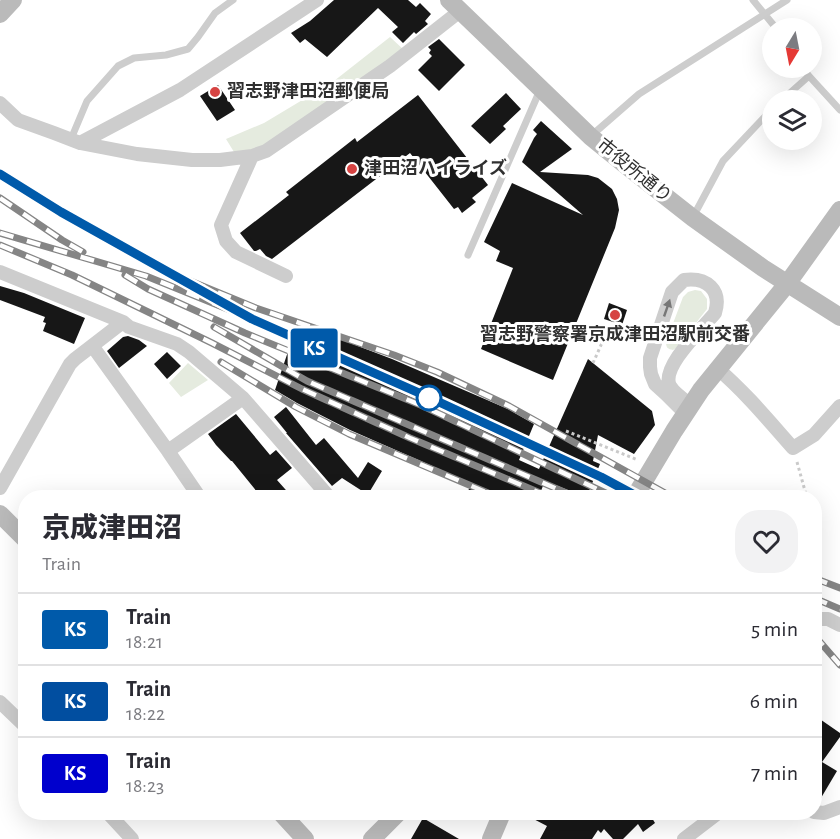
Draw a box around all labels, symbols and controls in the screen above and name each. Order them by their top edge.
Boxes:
north arrow [762,18,822,78]
map controls [762,18,822,150]
place label: 習志野津田沼郵便局 [227,81,389,101]
marker: 習志野津田沼郵便局 [208,85,222,99]
button: layers [762,90,822,150]
street label: 市役所通り [593,135,675,206]
place label: 津田沼ハイライズ [364,158,507,178]
marker: 津田沼ハイライズ [345,162,359,176]
one-way arrow [663,299,673,317]
marker: 習志野警察署京成津田沼駅前交番 [608,308,622,322]
place label: 習志野警察署京成津田沼駅前交番 [480,324,750,344]
line badge: KS [287,328,341,368]
text: KS [303,338,325,359]
unlabelled marker [416,385,442,411]
button: heart [735,510,798,573]
text: 京成津田沼 [42,515,182,543]
text: Train [42,554,81,574]
text: Train [126,606,171,628]
text: 5 min [751,618,798,640]
text: KS [64,619,86,640]
text: 18:21 [126,632,163,652]
text: Train [126,678,171,700]
text: 6 min [750,690,798,712]
text: KS [64,691,86,712]
text: 18:22 [126,704,165,724]
text: Train [126,750,171,772]
text: 7 min [751,762,798,784]
text: KS [64,763,86,784]
text: 18:23 [126,776,164,796]

